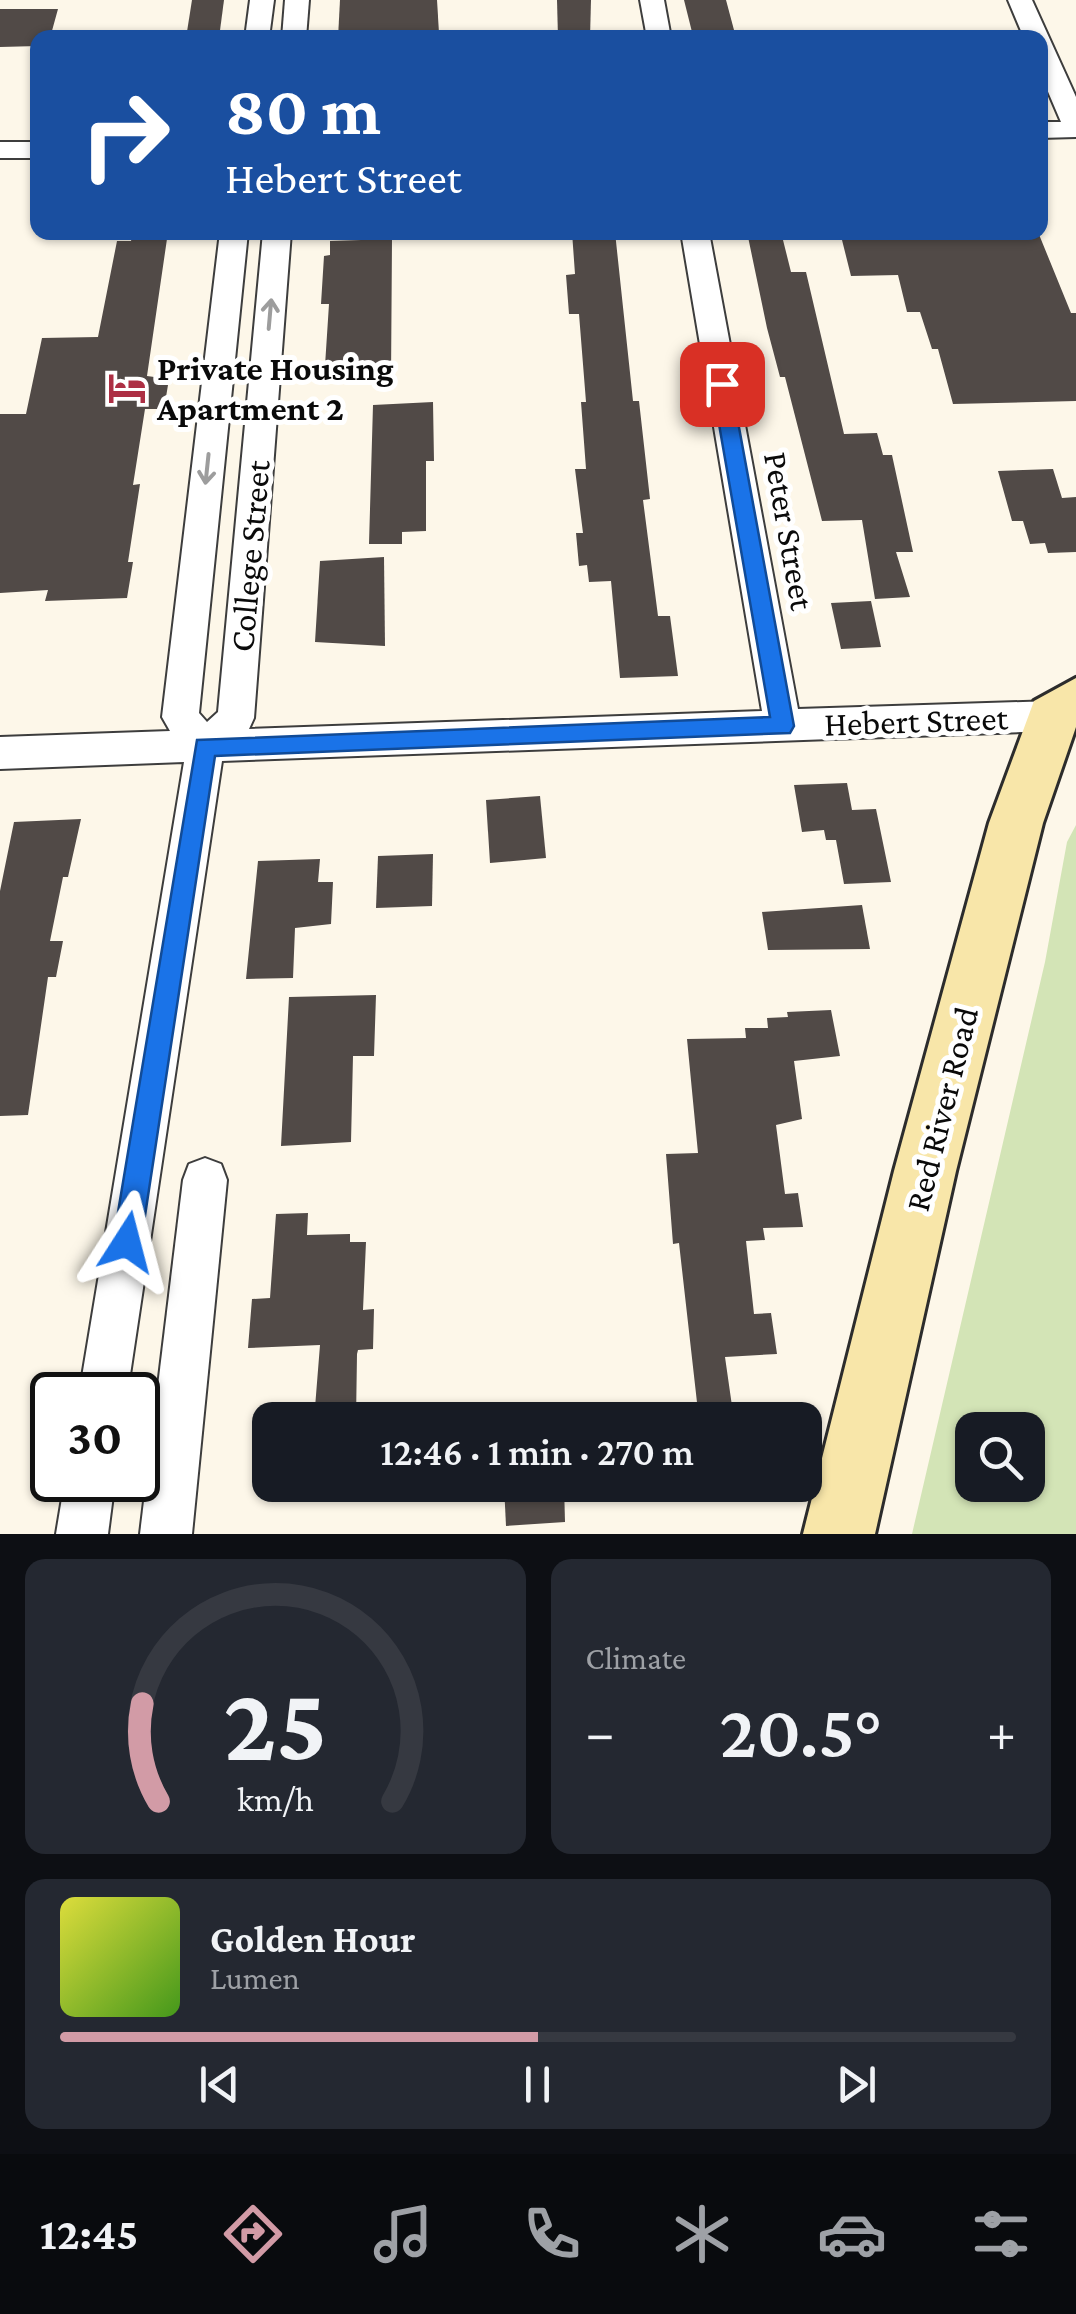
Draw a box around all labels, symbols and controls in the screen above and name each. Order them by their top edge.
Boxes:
icon: right [60,70,190,200]
text: 80 m [225,71,381,149]
text: Hebert Street [225,153,462,203]
one-way arrow [261,299,280,331]
pin [680,342,765,427]
place label: Private Housing Apartment 2 [156,349,394,428]
icon: arrive [695,357,750,412]
hotel icon: Private Housing Apartment 2 [106,367,148,409]
street label: Peter Street [756,449,822,614]
one-way arrow [198,452,217,484]
street label: College Street [222,458,278,653]
street label: Hebert Street [823,698,1009,744]
street label: Red River Road [898,1003,986,1215]
position arrow [75,1190,179,1294]
speed limit sign: 30 [30,1372,160,1502]
map controls [955,1412,1045,1502]
button: search [955,1412,1045,1502]
text: 12:46 · 1 min · 270 m [380,1431,694,1473]
text: Climate [586,1640,686,1676]
text: 25 [223,1666,327,1781]
text: 20.5° [720,1690,882,1773]
text: − [586,1702,615,1763]
text: + [987,1702,1016,1763]
text: km/h [237,1779,314,1819]
text: Golden Hour [210,1918,416,1960]
text: Lumen [210,1960,300,1996]
icon: previous [192,2057,247,2112]
icon: pause [510,2057,565,2112]
icon: next [829,2057,884,2112]
icon: directions [218,2199,288,2269]
icon: music [368,2199,438,2269]
icon: phone [517,2199,587,2269]
icon: climate [667,2199,737,2269]
icon: car [817,2199,887,2269]
icon: filters [966,2199,1036,2269]
text: 12:45 [40,2209,138,2259]

